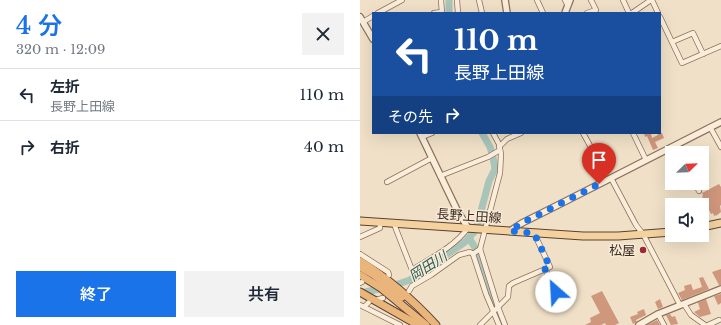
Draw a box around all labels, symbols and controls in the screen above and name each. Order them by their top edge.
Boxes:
text: 4 分 [16,11,62,40]
button: close [302,13,344,55]
text: 110 m [454,23,538,58]
icon: left [388,28,440,80]
text: 320 m · 12:09 [16,41,105,58]
text: 長野上田線 [454,62,544,84]
text: 左折 [50,77,80,96]
icon: left [16,84,38,106]
text: 110 m [300,85,344,104]
text: 長野上田線 [50,98,115,115]
icon: right [441,104,463,126]
text: その先 [388,107,433,126]
icon: right [16,136,38,158]
text: 40 m [304,137,344,156]
text: 右折 [50,138,80,157]
pin [582,143,616,184]
north arrow [665,146,709,190]
map controls [665,146,709,242]
icon: arrive [588,149,610,171]
button: sound [665,198,709,242]
street label: 長野上田線 [436,205,502,227]
place label: 松屋 [609,242,635,259]
marker: 松屋 [638,245,648,255]
water label: 岡田川 [405,246,452,285]
button: 終了 [16,271,176,317]
button: 共有 [184,271,344,317]
position arrow [535,271,577,313]

